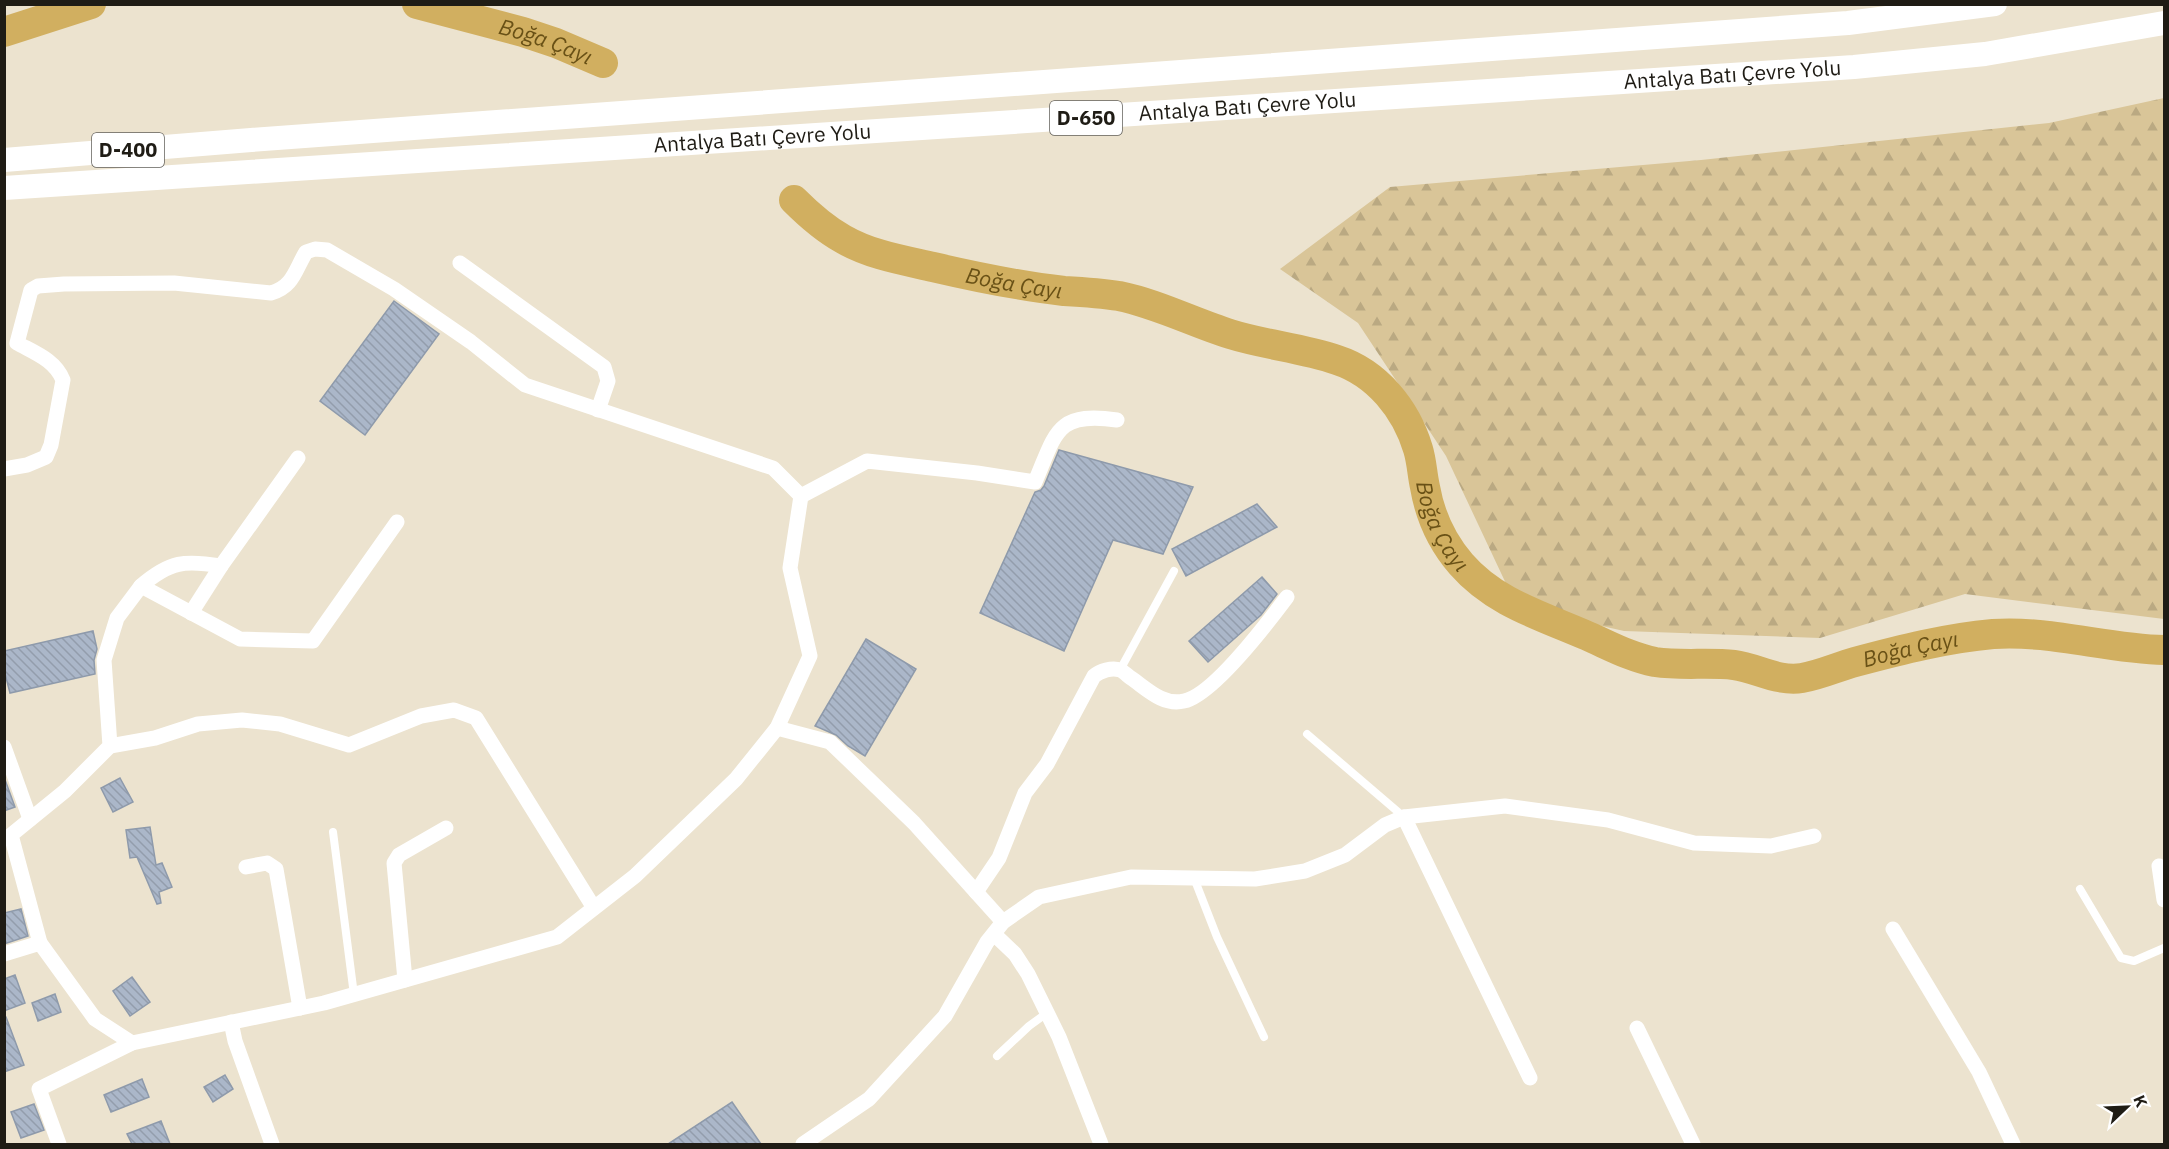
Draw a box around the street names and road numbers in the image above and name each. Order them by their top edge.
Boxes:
street label: Antalya Batı Çevre Yolu [1622,53,1842,95]
street label: Antalya Batı Çevre Yolu [1138,85,1357,127]
road number: D-650 [1050,101,1122,135]
street label: Antalya Batı Çevre Yolu [653,116,872,158]
road number: D-400 [92,133,164,167]

